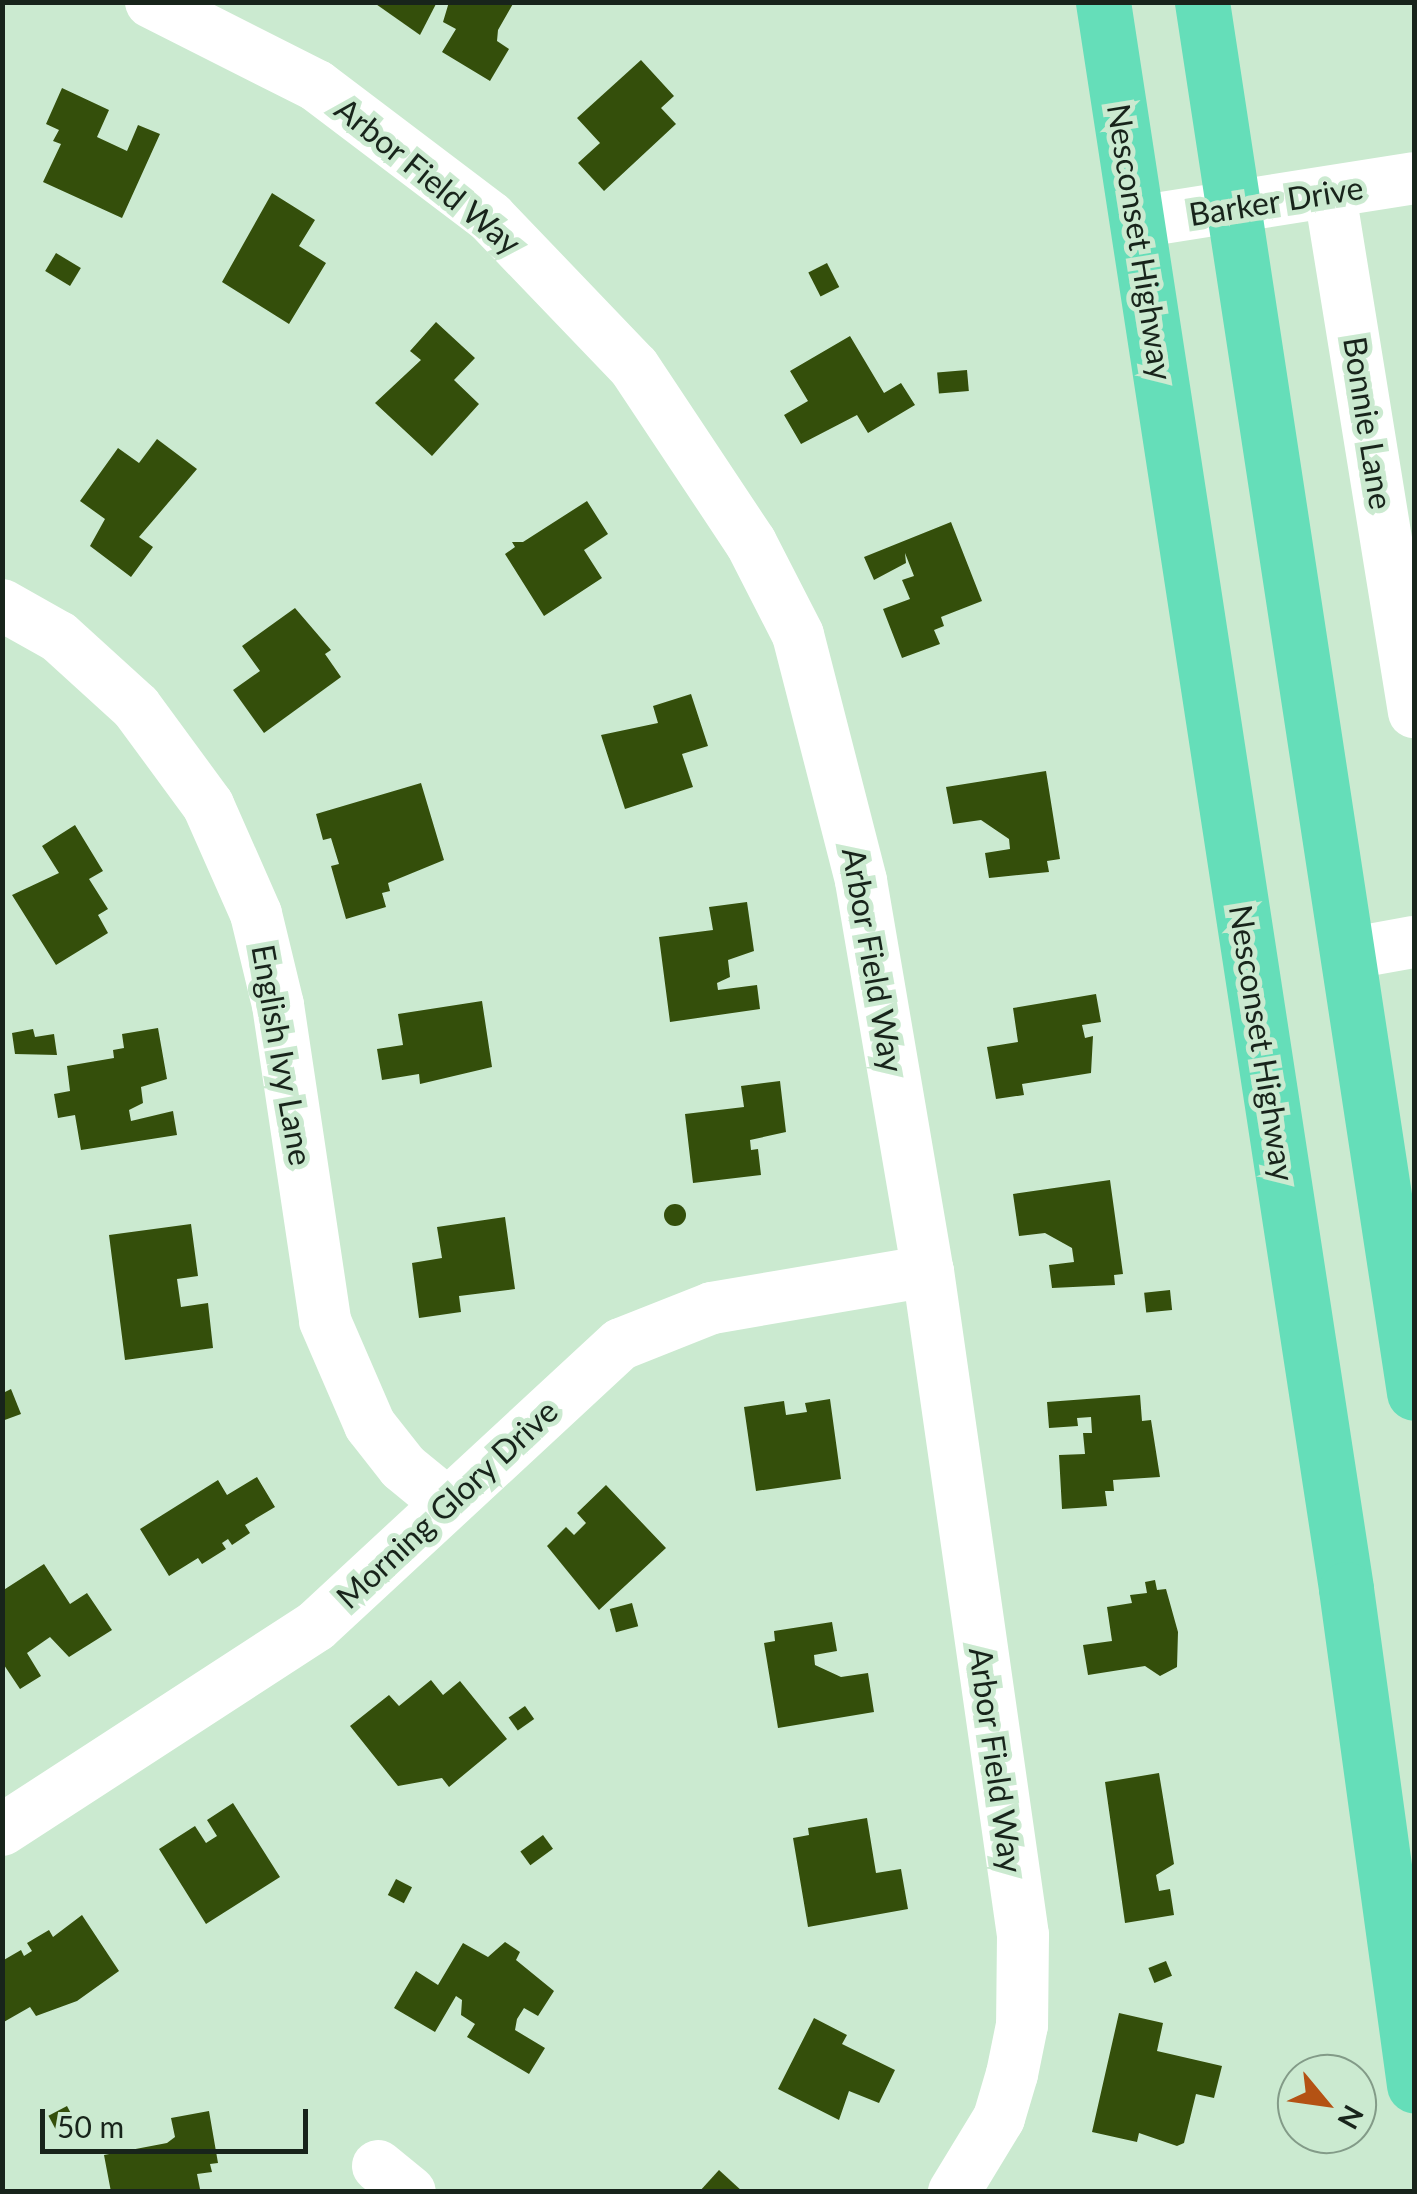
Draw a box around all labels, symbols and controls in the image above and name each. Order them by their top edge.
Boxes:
street label: Arbor Field Way [327,89,529,263]
street label: Nesconset Highway [1099,101,1181,383]
street label: Barker Drive [1186,168,1366,234]
street label: Bonnie Lane [1335,334,1401,512]
street label: Arbor Field Way [834,844,912,1076]
street label: Nesconset Highway [1221,902,1303,1184]
street label: English Ivy Lane [244,941,320,1169]
street label: Morning Glory Drive [328,1391,566,1617]
street label: Arbor Field Way [961,1644,1031,1876]
north arrow [1277,2054,1377,2154]
scale bar [45,2089,312,2151]
text: N [1331,2100,1372,2135]
text: 50 m [57,2108,124,2144]

